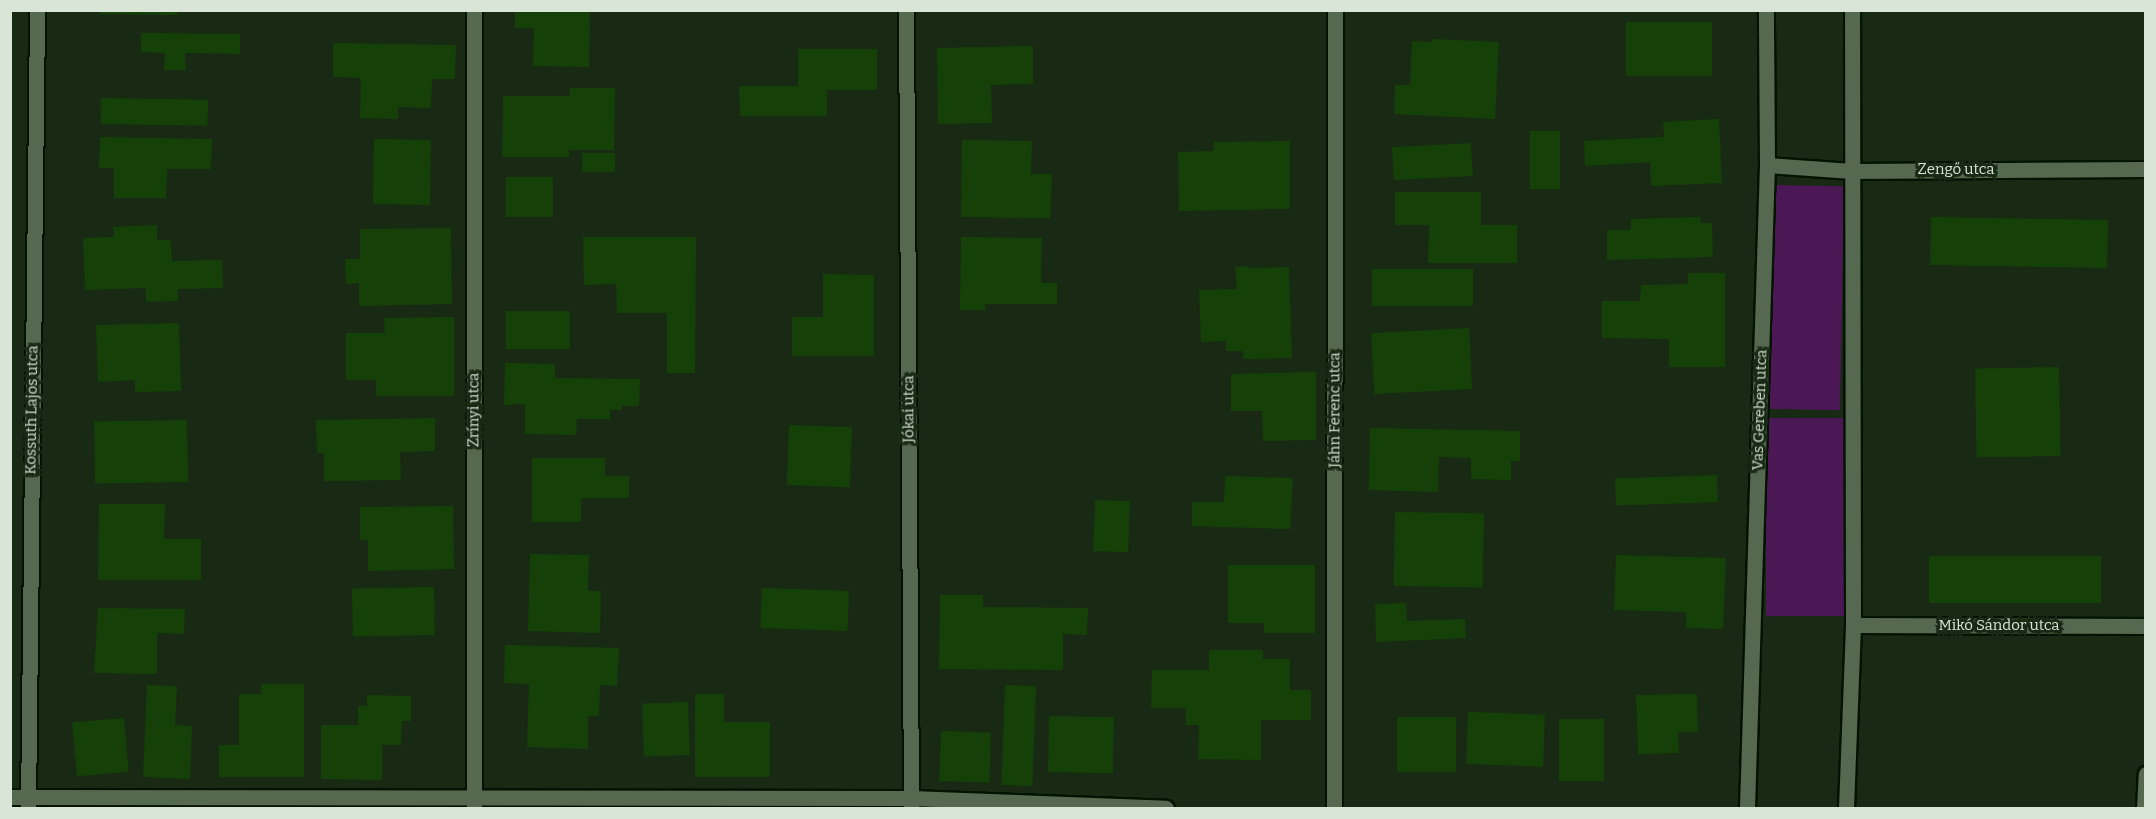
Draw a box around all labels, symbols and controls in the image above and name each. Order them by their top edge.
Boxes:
street label: Zengő utca [1918,161,1994,179]
street label: Kossuth Lajos utca [22,345,42,475]
street label: Vas Gereben utca [1749,349,1771,471]
street label: Jáhn Ferenc utca [1326,352,1344,468]
street label: Zrínyi utca [465,373,483,447]
street label: Jókai utca [900,375,918,443]
street label: Mikó Sándor utca [1938,617,2060,635]

